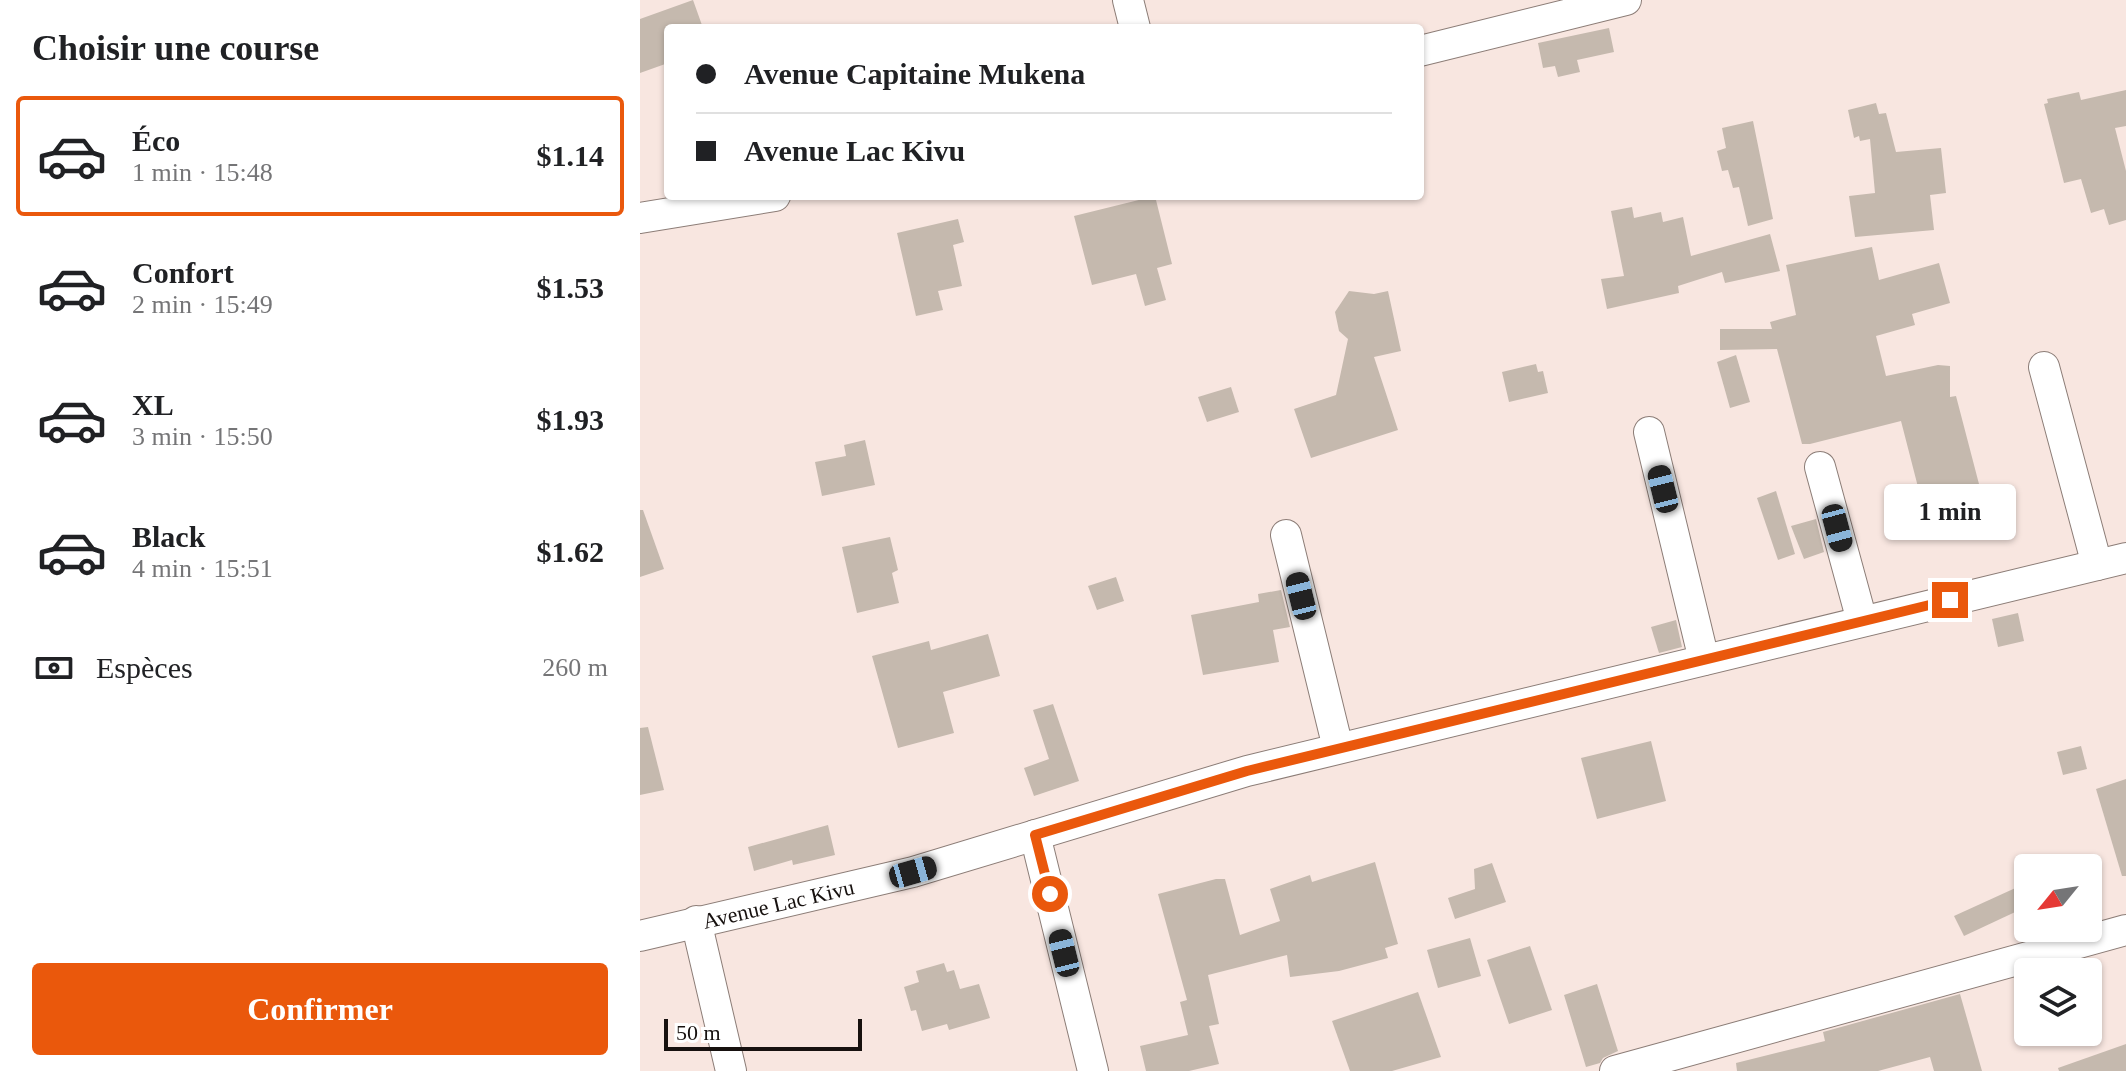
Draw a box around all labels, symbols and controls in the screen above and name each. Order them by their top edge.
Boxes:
text: Choisir une course [32,28,319,68]
text: Avenue Capitaine Mukena [744,57,1085,90]
icon: car [36,120,108,192]
text: Éco [132,124,180,157]
text: Avenue Lac Kivu [744,134,965,167]
text: $1.14 [537,139,604,172]
text: 1 min · 15:48 [132,158,273,187]
icon: car [36,252,108,324]
text: Confort [132,256,234,289]
text: $1.53 [537,271,604,304]
text: 2 min · 15:49 [132,290,273,319]
icon: car [36,384,108,456]
text: XL [132,388,174,421]
text: $1.93 [537,403,604,436]
text: 3 min · 15:50 [132,422,273,451]
car [1646,463,1680,515]
callout: 1 min [1884,484,2016,540]
text: 1 min [1919,497,1981,526]
car [1819,502,1855,554]
icon: car [36,516,108,588]
text: Black [132,520,205,553]
text: $1.62 [537,535,604,568]
text: 4 min · 15:51 [132,554,273,583]
car [1284,570,1318,622]
route end [1932,582,1968,618]
icon: cash [32,646,76,690]
text: Espèces [96,651,193,684]
text: 260 m [542,653,608,682]
car [887,854,939,890]
north arrow [2014,854,2102,942]
map controls [2014,854,2102,1046]
street label: Avenue Lac Kivu [700,874,857,934]
route start [1032,876,1068,912]
car [1047,927,1081,979]
button: layers [2014,958,2102,1046]
button: Confirmer [32,963,608,1055]
scale bar [664,1015,862,1051]
text: 50 m [676,1020,721,1045]

